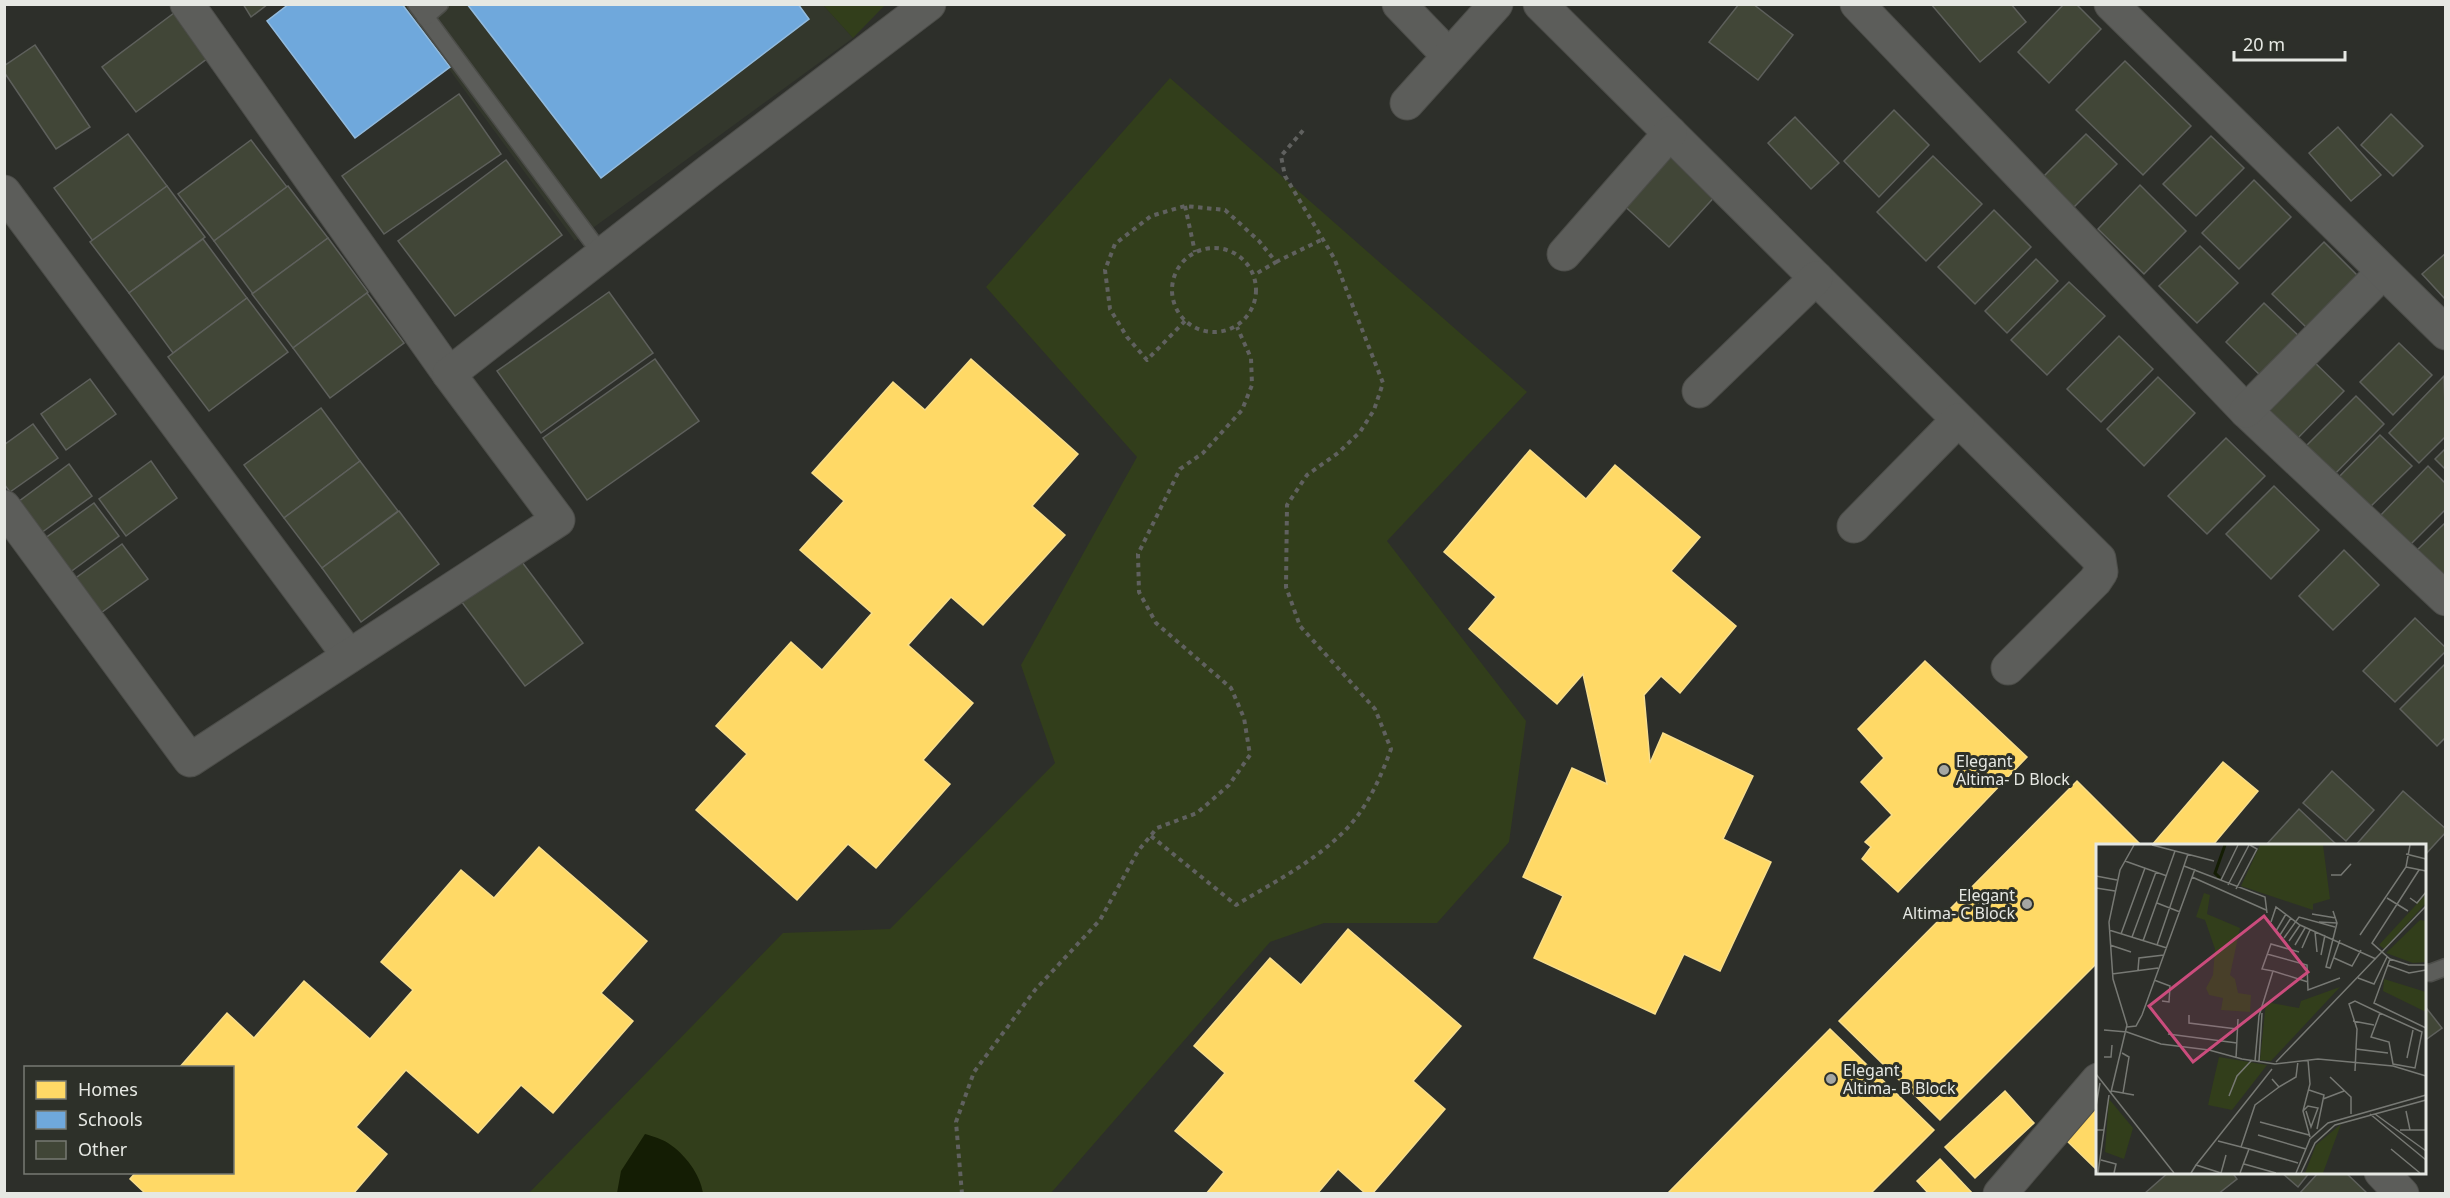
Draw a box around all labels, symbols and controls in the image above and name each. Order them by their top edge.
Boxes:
scale bar [2234,24,2345,62]
text: 20 m [2243,32,2285,56]
place label: Elegant Altima- D Block [1956,750,2070,790]
marker: Elegant Altima- D Block [1937,763,1951,777]
inset map [2096,844,2426,1174]
place label: Elegant Altima- C Block [1903,884,2015,924]
marker: Elegant Altima- C Block [2020,897,2034,911]
place label: Elegant Altima- B Block [1843,1059,1956,1099]
legend [24,1066,234,1174]
marker: Elegant Altima- B Block [1824,1072,1838,1086]
text: Homes [78,1077,138,1101]
text: Schools [78,1107,143,1131]
text: Other [78,1137,128,1161]

